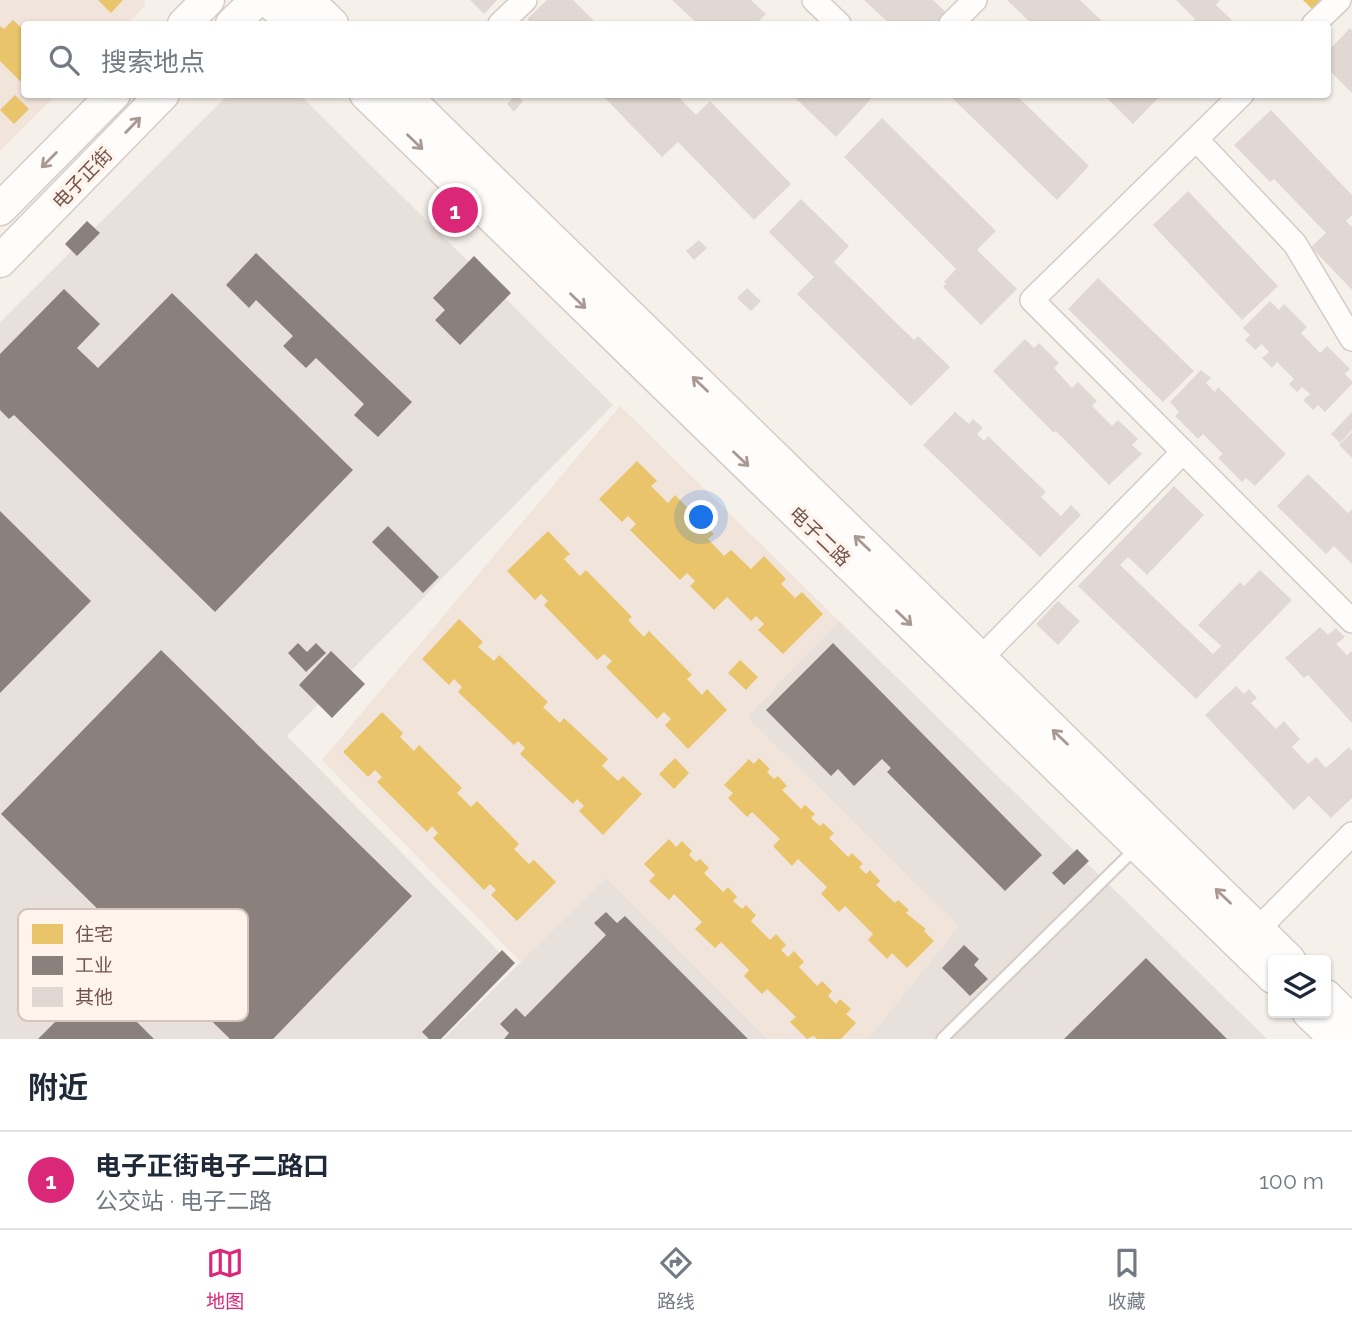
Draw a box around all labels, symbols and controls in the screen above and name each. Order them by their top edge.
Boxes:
search box [21,21,1331,98]
icon: search [45,41,83,79]
text: 搜索地点 [101,47,205,77]
one-way arrow [125,117,142,134]
one-way arrow [406,134,423,151]
street label: 电子正街 [48,143,116,213]
one-way arrow [40,152,57,169]
pin: 1 [432,184,478,236]
one-way arrow [569,292,586,309]
one-way arrow [691,376,708,393]
one-way arrow [732,451,749,468]
your location [684,500,718,534]
street label: 电子二路 [785,502,855,570]
one-way arrow [854,535,871,552]
one-way arrow [895,609,912,626]
one-way arrow [1052,728,1069,745]
one-way arrow [1214,887,1231,904]
legend [18,909,248,1021]
text: 住宅 [75,923,113,945]
text: 工业 [75,954,113,976]
map controls [1268,955,1331,1018]
button: layers [1268,955,1331,1018]
text: 其他 [75,986,113,1008]
text: 附近 [28,1070,88,1105]
text: 电子正街电子二路口 [95,1151,329,1181]
text: 1 [45,1167,57,1194]
text: 100 m [1259,1167,1324,1194]
text: 公交站 · 电子二路 [95,1187,272,1214]
tab: 地图 [206,1244,244,1313]
tab: 路线 [657,1244,695,1313]
tab: 收藏 [1108,1244,1146,1313]

